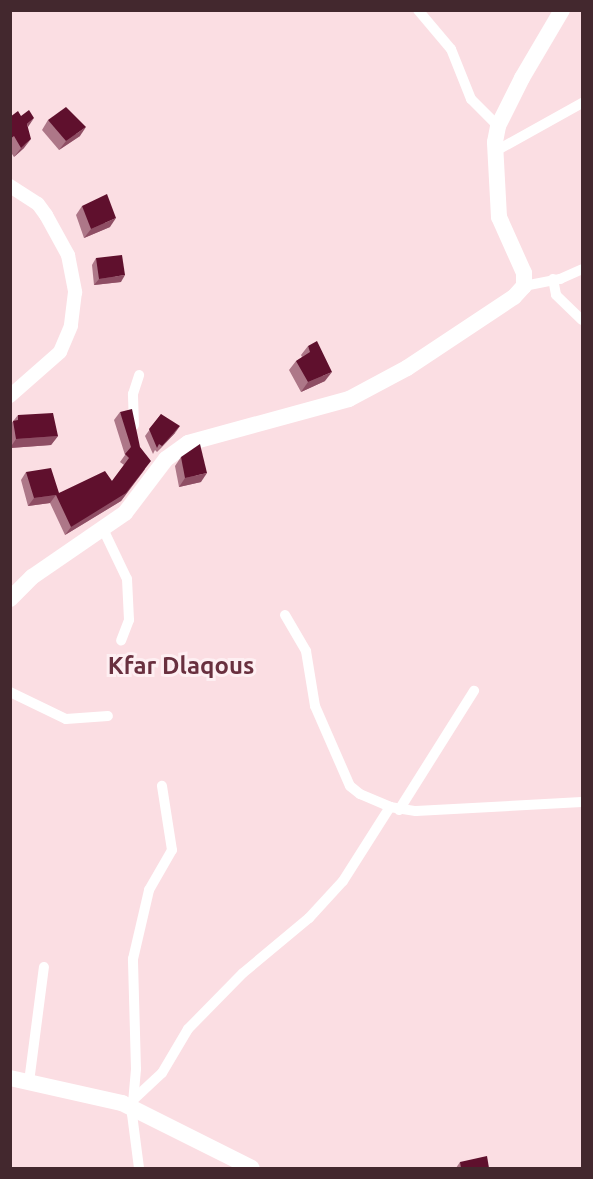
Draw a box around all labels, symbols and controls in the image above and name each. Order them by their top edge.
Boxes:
district label: Kfar Dlaqous [108,652,254,680]

